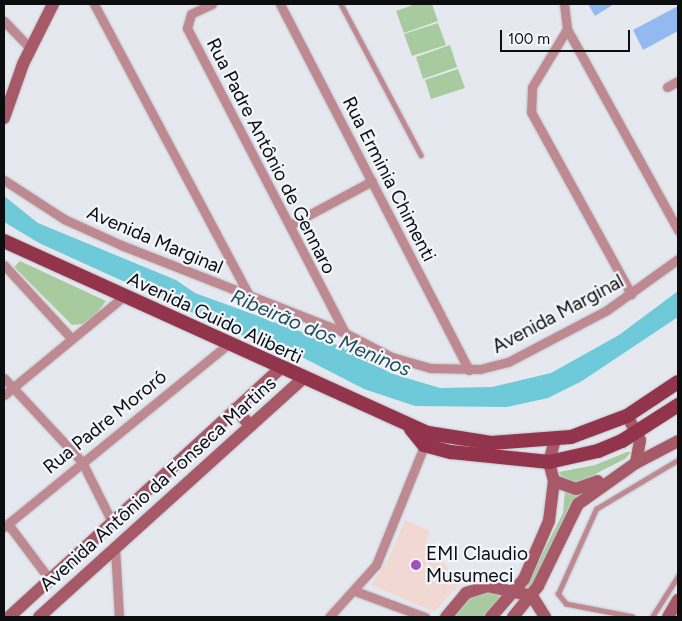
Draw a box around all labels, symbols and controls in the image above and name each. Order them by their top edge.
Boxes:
scale bar [502,20,632,52]
text: 100 m [508,30,550,48]
street label: Rua Padre Antônio de Gennaro [201,34,341,278]
street label: Rua Erminia Chimenti [338,93,440,265]
street label: Avenida Marginal [84,201,226,279]
street label: Avenida Guido Aliberti [124,267,306,369]
street label: Avenida Marginal [488,270,628,358]
water label: Ribeirão dos Meninos [227,284,415,382]
street label: Rua Padre Mororó [39,365,171,479]
street label: Avenida Antônio da Fonseca Martins [35,372,281,596]
place label: EMI Claudio Musumeci [426,543,528,587]
marker: EMI Claudio Musumeci [410,559,422,571]

